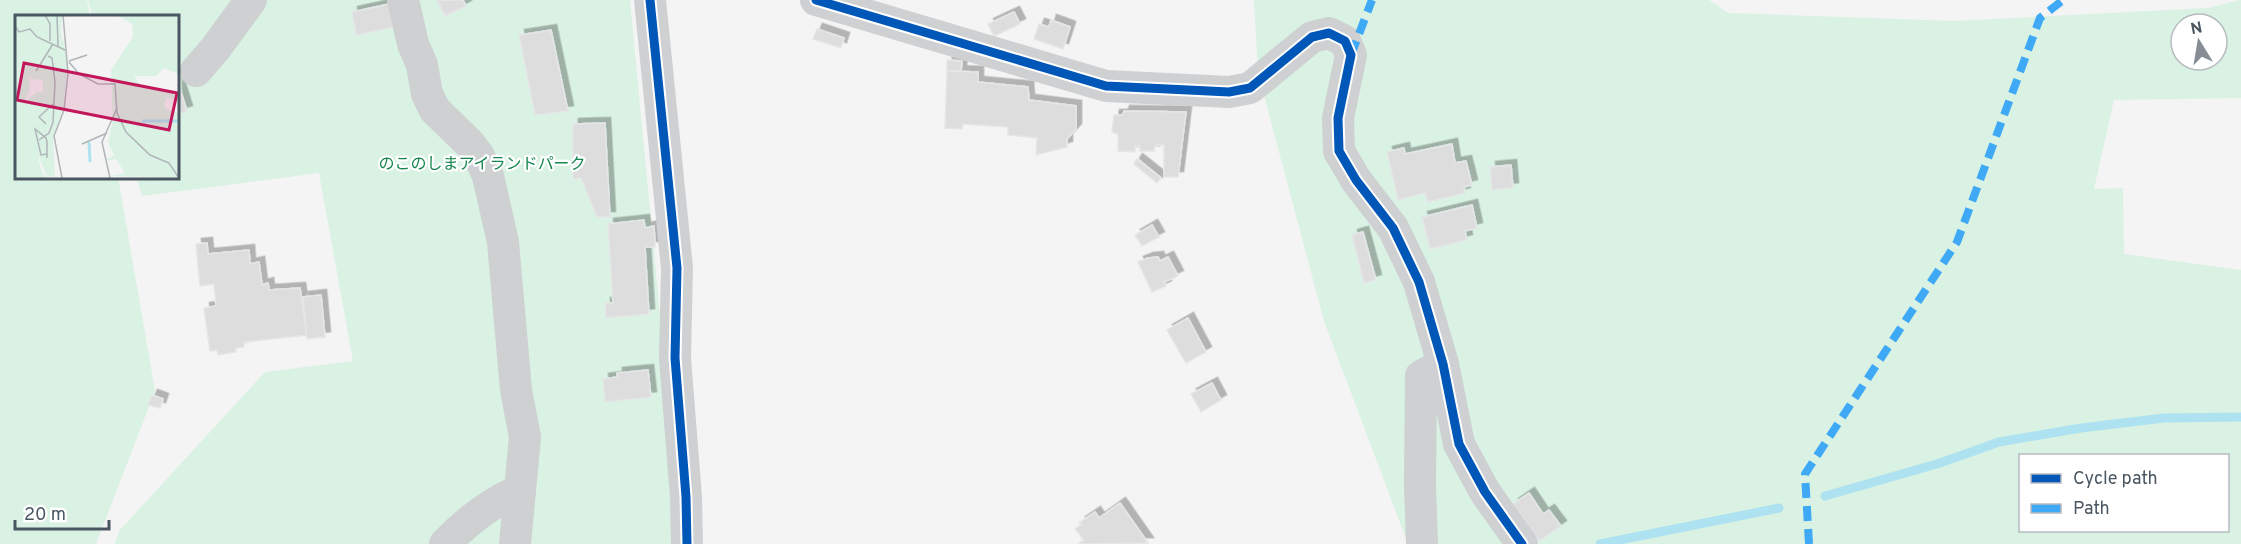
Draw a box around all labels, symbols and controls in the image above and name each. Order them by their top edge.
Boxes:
north arrow [2169,12,2229,72]
inset map [15,15,178,178]
text: N [2189,18,2204,40]
park label: のこのしまアイランドパーク [378,155,586,175]
legend [2019,454,2229,532]
text: Cycle path [2073,468,2158,491]
scale bar [15,493,110,531]
text: Path [2073,498,2110,521]
text: 20 m [24,504,66,527]

